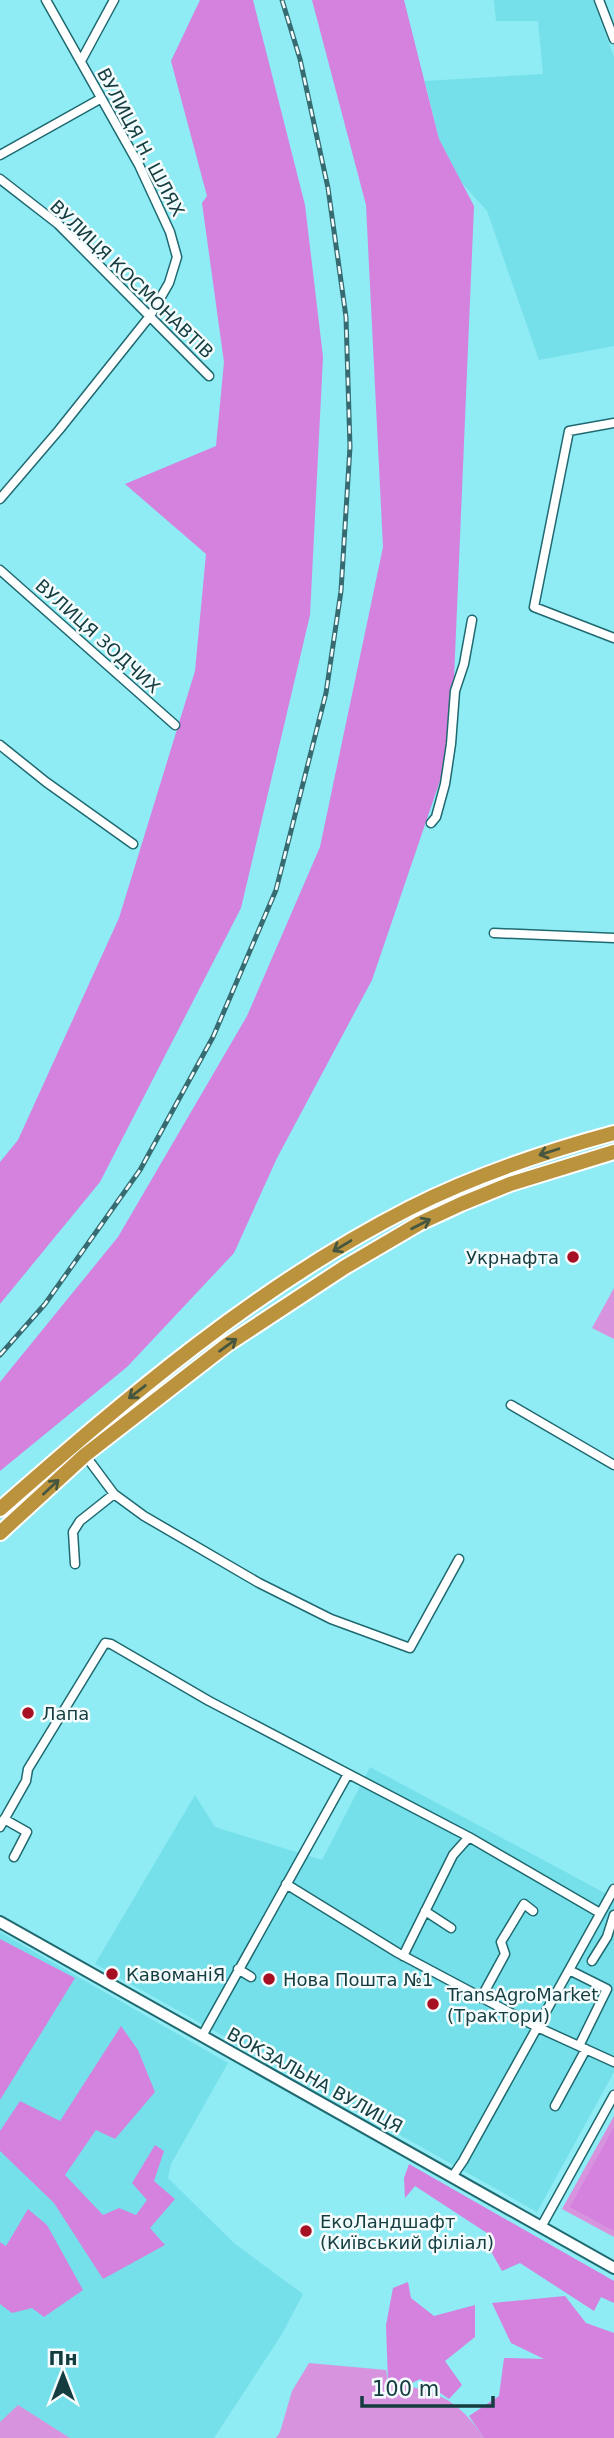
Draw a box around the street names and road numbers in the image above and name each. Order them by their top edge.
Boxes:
street label: ВУЛИЦЯ Н. ШЛЯХ [93,64,189,220]
street label: ВУЛИЦЯ КОСМОНАВТІВ [46,196,218,362]
street label: ВУЛИЦЯ ЗОДЧИХ [31,575,165,697]
street label: ВОКЗАЛЬНА ВУЛИЦЯ [224,2023,406,2137]

